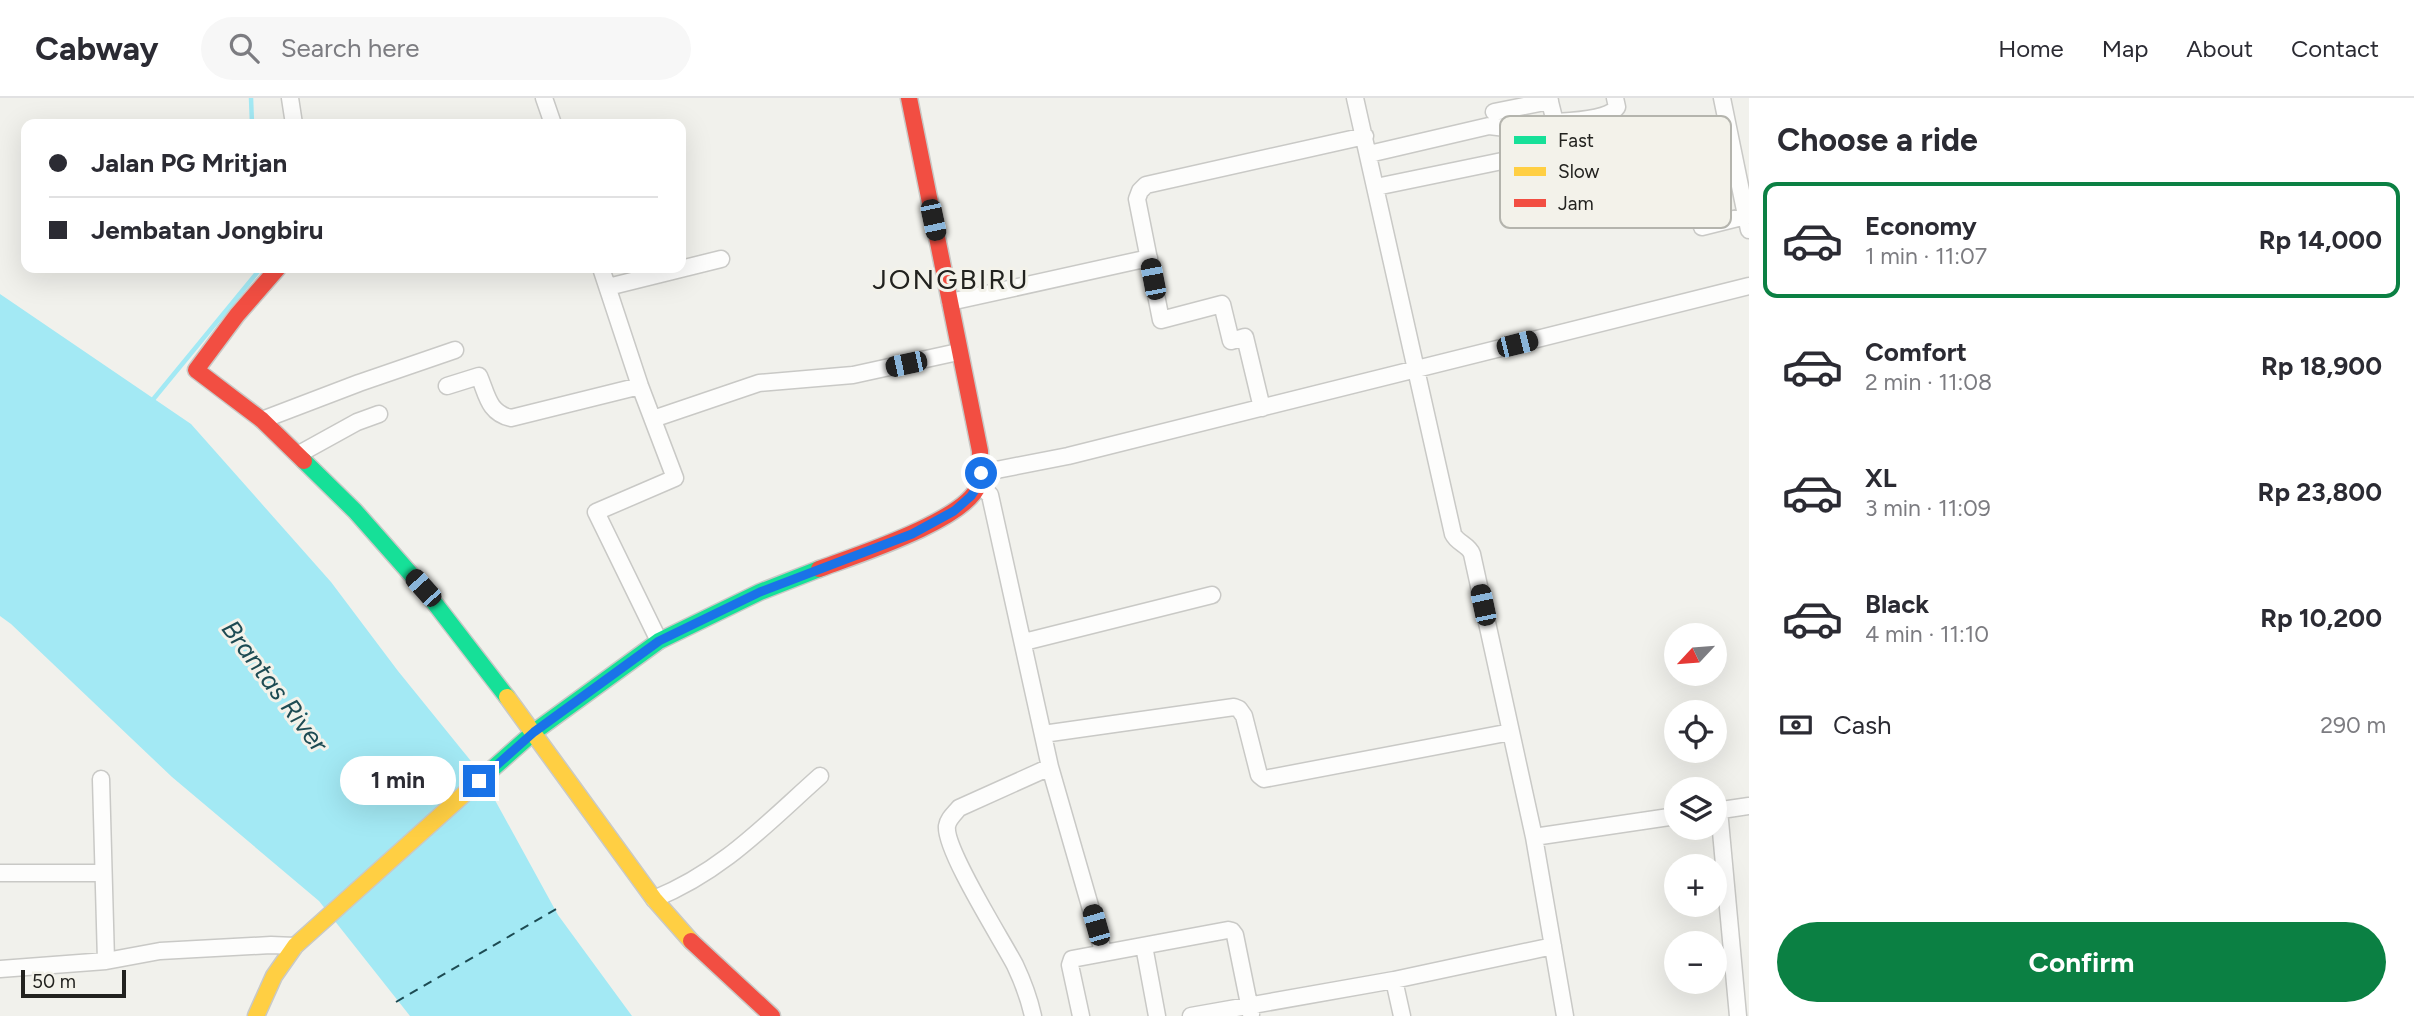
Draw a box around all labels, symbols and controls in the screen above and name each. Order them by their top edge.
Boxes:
search box [201,17,691,80]
text: Cabway [35,29,159,68]
icon: search [225,29,263,67]
text: Search here [281,32,420,64]
text: Home [1998,34,2064,63]
text: Map [2102,34,2148,63]
text: About [2186,34,2253,63]
text: Contact [2291,34,2379,63]
legend [1500,116,1731,228]
text: Choose a ride [1777,121,1978,159]
text: Fast [1558,129,1594,152]
text: Jalan PG Mritjan [91,147,287,179]
text: Slow [1558,160,1600,183]
text: Jam [1558,192,1594,215]
car [919,197,948,243]
icon: car [1781,209,1844,272]
text: Economy [1865,210,1977,242]
text: Jembatan Jongbiru [91,214,324,246]
text: Rp 14,000 [2259,224,2382,256]
text: 1 min · 11:07 [1865,242,1987,270]
car [1139,256,1168,302]
district label: JONGBIRU [872,262,1030,296]
car [1495,329,1540,359]
icon: car [1781,335,1844,398]
text: Comfort [1865,336,1967,368]
car [884,349,929,379]
text: Rp 18,900 [2261,350,2382,382]
text: 2 min · 11:08 [1865,368,1992,396]
route start [965,457,997,489]
icon: car [1781,461,1844,524]
text: XL [1865,462,1897,494]
text: Rp 23,800 [2258,476,2382,508]
text: 3 min · 11:09 [1865,494,1991,522]
car [402,565,445,611]
car [1469,582,1498,628]
icon: car [1781,587,1844,650]
text: Black [1865,588,1929,620]
text: Rp 10,200 [2260,602,2382,634]
water label: Brantas River [215,614,336,759]
text: 4 min · 11:10 [1865,620,1989,648]
north arrow [1664,623,1727,686]
map controls [1664,623,1727,994]
button: locate [1664,700,1727,763]
icon: cash [1777,706,1815,744]
text: Cash [1833,709,1892,741]
text: 290 m [2320,711,2386,739]
callout: 1 min [339,756,454,806]
route end [463,765,495,797]
text: 1 min [371,766,425,794]
button: layers [1664,777,1727,840]
button: + [1664,854,1727,917]
car [1081,902,1112,948]
button: Confirm [1777,922,2386,1002]
button: − [1664,931,1727,994]
scale bar [21,967,126,999]
text: 50 m [32,970,76,993]

